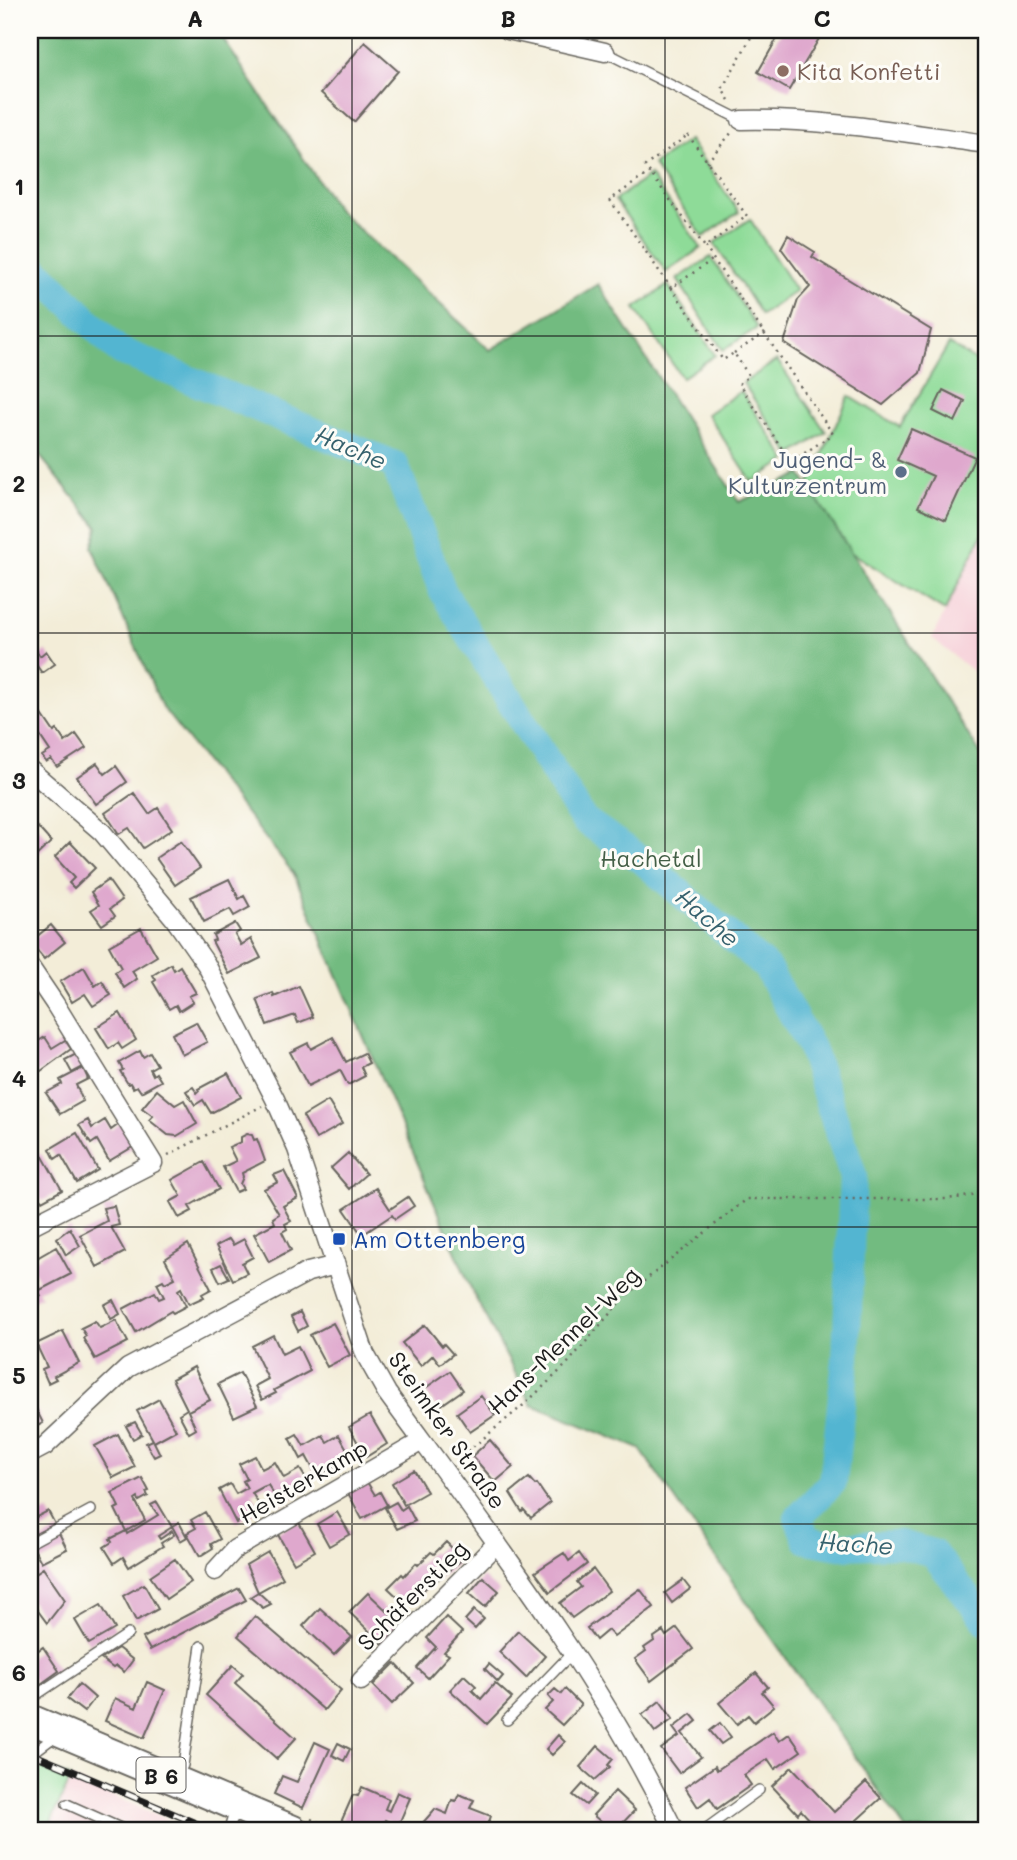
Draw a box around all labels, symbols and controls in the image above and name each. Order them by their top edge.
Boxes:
text: A [187,3,203,33]
text: B [500,3,516,33]
text: C [813,3,831,33]
place label: Kita Konfetti [797,56,941,86]
marker: Kita Konfetti [775,63,791,79]
text: 1 [14,171,24,201]
water label: Hache [311,418,391,476]
place label: Jugend- & Kulturzentrum [728,444,887,500]
marker: Jugend- & Kulturzentrum [893,464,909,480]
text: 2 [13,468,25,498]
text: 3 [12,765,26,795]
park label: Hachetal [600,843,702,873]
water label: Hache [670,881,746,953]
text: 4 [12,1063,26,1093]
place label: Am Otternberg [353,1224,525,1254]
marker: Am Otternberg [331,1231,347,1247]
street label: Hans-Mennel-Weg [481,1260,645,1420]
street label: Steimker Straße [382,1345,514,1515]
text: 5 [12,1360,26,1390]
street label: Heisterkamp [233,1432,373,1530]
water label: Hache [818,1525,894,1561]
street label: Schäferstieg [350,1533,474,1657]
text: 6 [12,1657,26,1687]
road number: B 6 [136,1758,186,1792]

